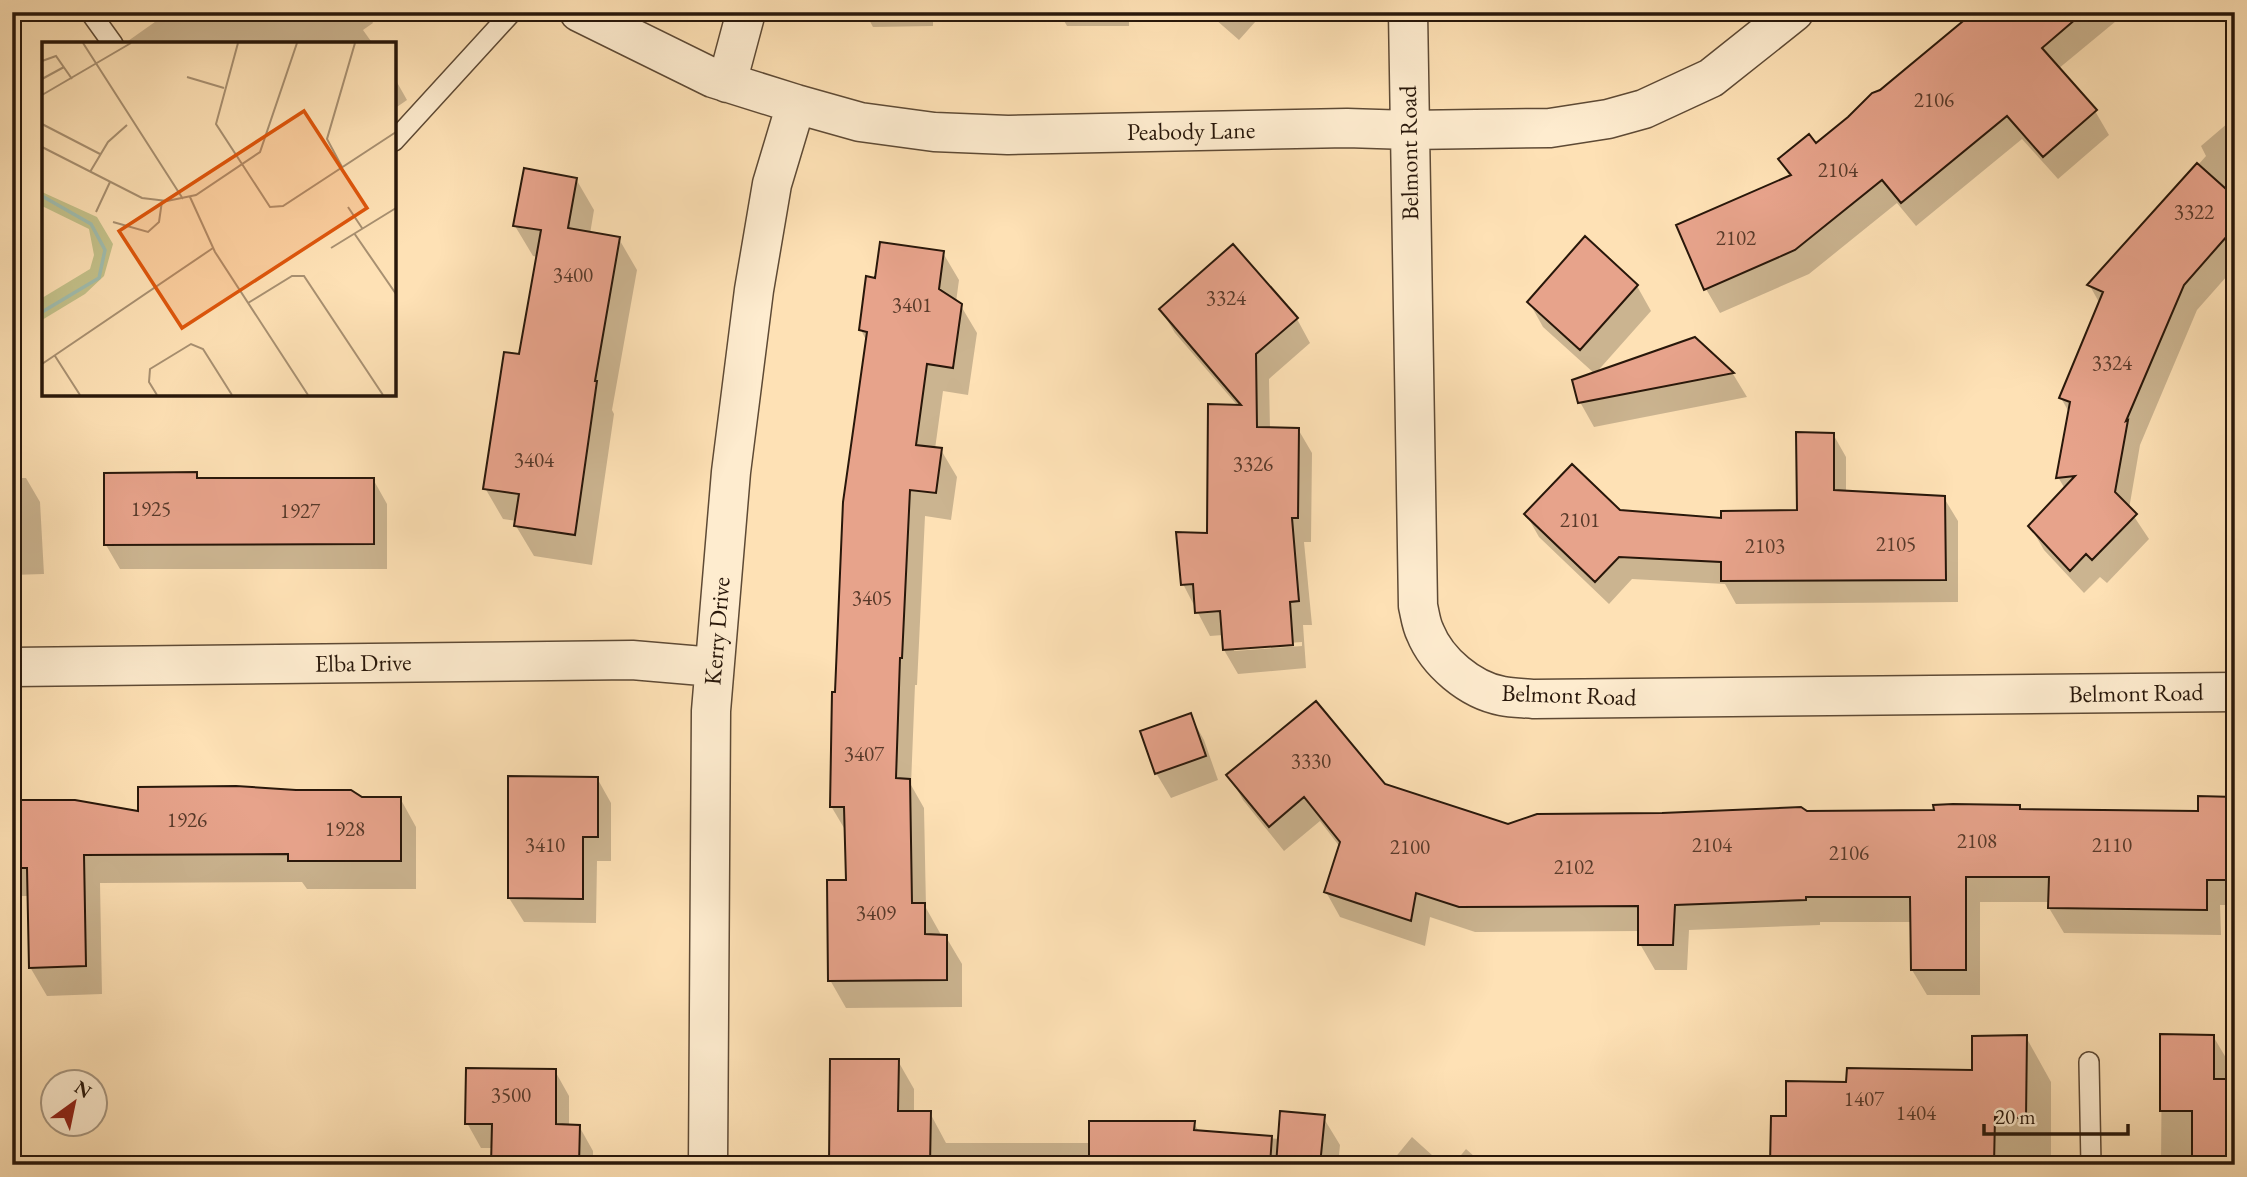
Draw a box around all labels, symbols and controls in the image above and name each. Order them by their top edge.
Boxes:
inset map [42,42,396,396]
street label: Belmont Road [1392,84,1425,221]
house number: 2106 [1914,86,1954,113]
street label: Peabody Lane [1127,114,1255,147]
house number: 2104 [1818,156,1859,183]
house number: 3322 [2174,198,2214,225]
house number: 2102 [1716,224,1756,251]
house number: 3400 [553,261,593,288]
house number: 3324 [1206,284,1247,311]
house number: 3401 [892,291,932,318]
house number: 3324 [2092,349,2133,376]
house number: 3404 [514,446,555,473]
house number: 3326 [1233,450,1273,477]
house number: 1925 [131,495,171,522]
house number: 1927 [280,497,321,524]
house number: 2101 [1560,506,1600,533]
house number: 2105 [1876,530,1916,557]
house number: 2103 [1745,532,1785,559]
street label: Kerry Drive [696,576,737,686]
house number: 3405 [852,584,892,611]
street label: Elba Drive [314,646,412,679]
street label: Belmont Road [2068,676,2205,709]
street label: Belmont Road [1501,677,1638,712]
house number: 3407 [844,740,885,767]
house number: 3330 [1291,747,1331,774]
house number: 1926 [167,806,207,833]
house number: 1928 [325,815,365,842]
house number: 2108 [1957,827,1997,854]
house number: 3410 [525,831,565,858]
house number: 2104 [1692,831,1733,858]
house number: 2110 [2092,831,2132,858]
house number: 2100 [1390,833,1430,860]
house number: 2106 [1829,839,1869,866]
house number: 2102 [1554,853,1594,880]
house number: 3409 [856,899,896,926]
north arrow [38,1068,108,1138]
text: N [70,1074,97,1104]
house number: 3500 [491,1081,531,1108]
house number: 1407 [1844,1085,1885,1112]
scale bar [1984,1093,2128,1137]
house number: 1404 [1896,1099,1937,1126]
text: 20 m [1995,1103,2036,1130]

